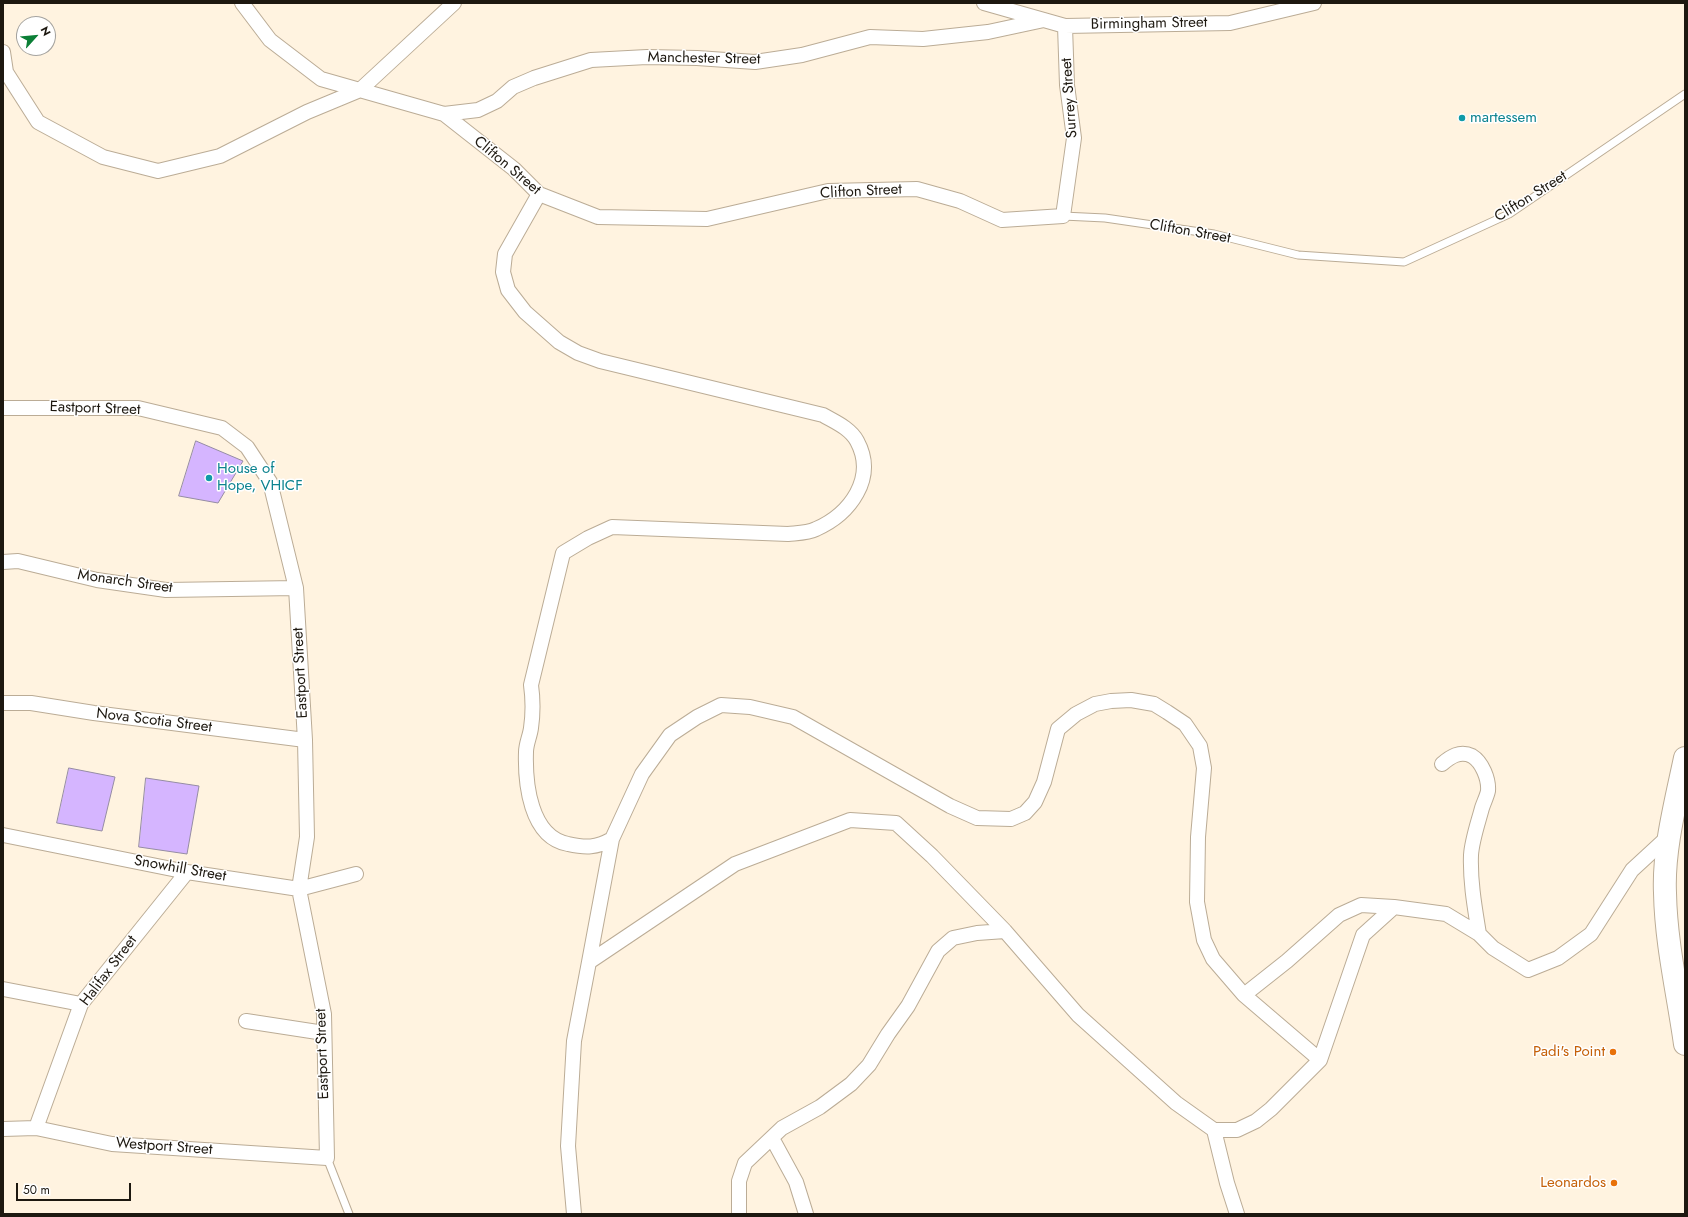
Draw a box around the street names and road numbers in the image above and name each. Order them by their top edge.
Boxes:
street label: Birmingham Street [1091,14,1207,34]
street label: Manchester Street [647,49,761,69]
street label: Surrey Street [1058,57,1082,139]
street label: Clifton Street [470,133,544,199]
street label: Clifton Street [1492,168,1570,226]
street label: Clifton Street [820,181,902,203]
street label: Clifton Street [1148,216,1232,248]
street label: Eastport Street [49,398,141,420]
street label: Monarch Street [76,566,174,598]
street label: Eastport Street [290,627,312,719]
street label: Nova Scotia Street [95,705,213,737]
street label: Snowhill Street [133,852,227,886]
street label: Halifax Street [77,932,141,1010]
street label: Eastport Street [312,1008,334,1100]
street label: Westport Street [115,1135,213,1159]

